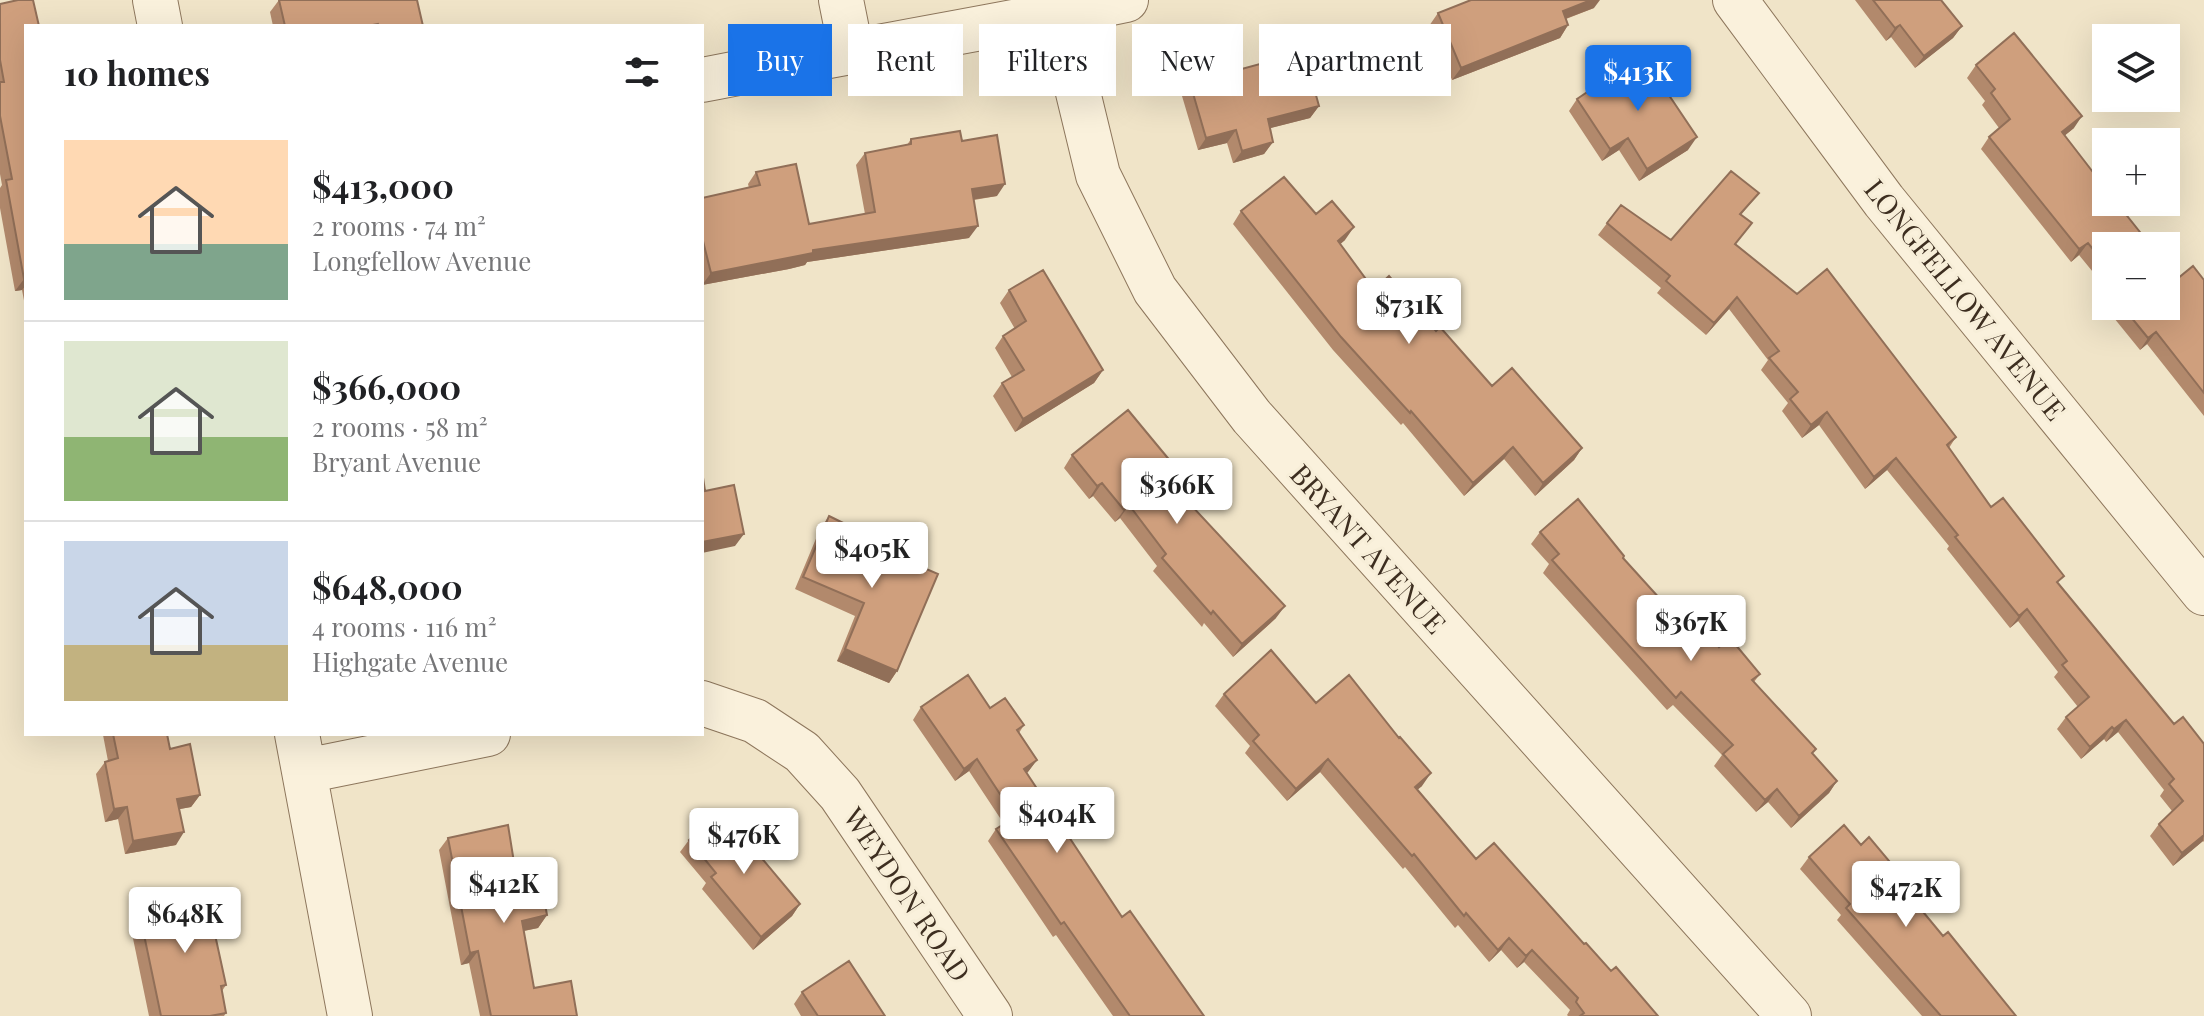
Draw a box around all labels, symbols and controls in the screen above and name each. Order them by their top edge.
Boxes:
chip: Buy [728,24,832,96]
chip: Rent [848,24,963,96]
chip: Filters [979,24,1116,96]
chip: New [1132,24,1243,96]
chip: Apartment [1259,24,1451,96]
map controls [2092,24,2180,320]
button: layers [2092,24,2180,112]
pin: $413K [1582,45,1694,113]
text: 10 homes [64,49,210,95]
icon: filters [620,50,664,94]
text: $413K [1603,53,1673,88]
button: + [2092,128,2180,216]
text: $413,000 [312,162,454,208]
street label: LONGFELLOW AVENUE [1857,171,2075,427]
icon: home [128,172,224,268]
text: 2 rooms · 74 m² [312,208,486,243]
button: − [2092,232,2180,320]
text: Longfellow Avenue [312,243,531,278]
pin: $731K [1353,278,1465,346]
text: $731K [1375,286,1443,321]
text: $366,000 [312,363,461,409]
icon: home [128,373,224,469]
text: 2 rooms · 58 m² [312,409,488,444]
text: Bryant Avenue [312,444,481,479]
street label: BRYANT AVENUE [1283,455,1455,641]
pin: $366K [1121,458,1233,526]
text: $366K [1139,466,1215,501]
pin: $405K [816,522,928,590]
text: $405K [834,530,910,565]
text: $648,000 [312,563,463,609]
icon: home [128,573,224,669]
pin: $367K [1635,595,1747,663]
text: $367K [1655,603,1727,638]
text: 4 rooms · 116 m² [312,609,496,644]
text: Highgate Avenue [312,644,508,679]
pin: $404K [1001,787,1113,855]
text: $404K [1018,795,1096,830]
street label: WEYDON ROAD [836,799,980,988]
pin: $476K [688,808,800,876]
text: $476K [707,816,781,851]
pin: $412K [448,857,560,925]
pin: $472K [1850,861,1962,929]
text: $412K [469,865,539,900]
text: $472K [1870,869,1942,904]
pin: $648K [129,887,241,955]
text: $648K [147,895,223,930]

